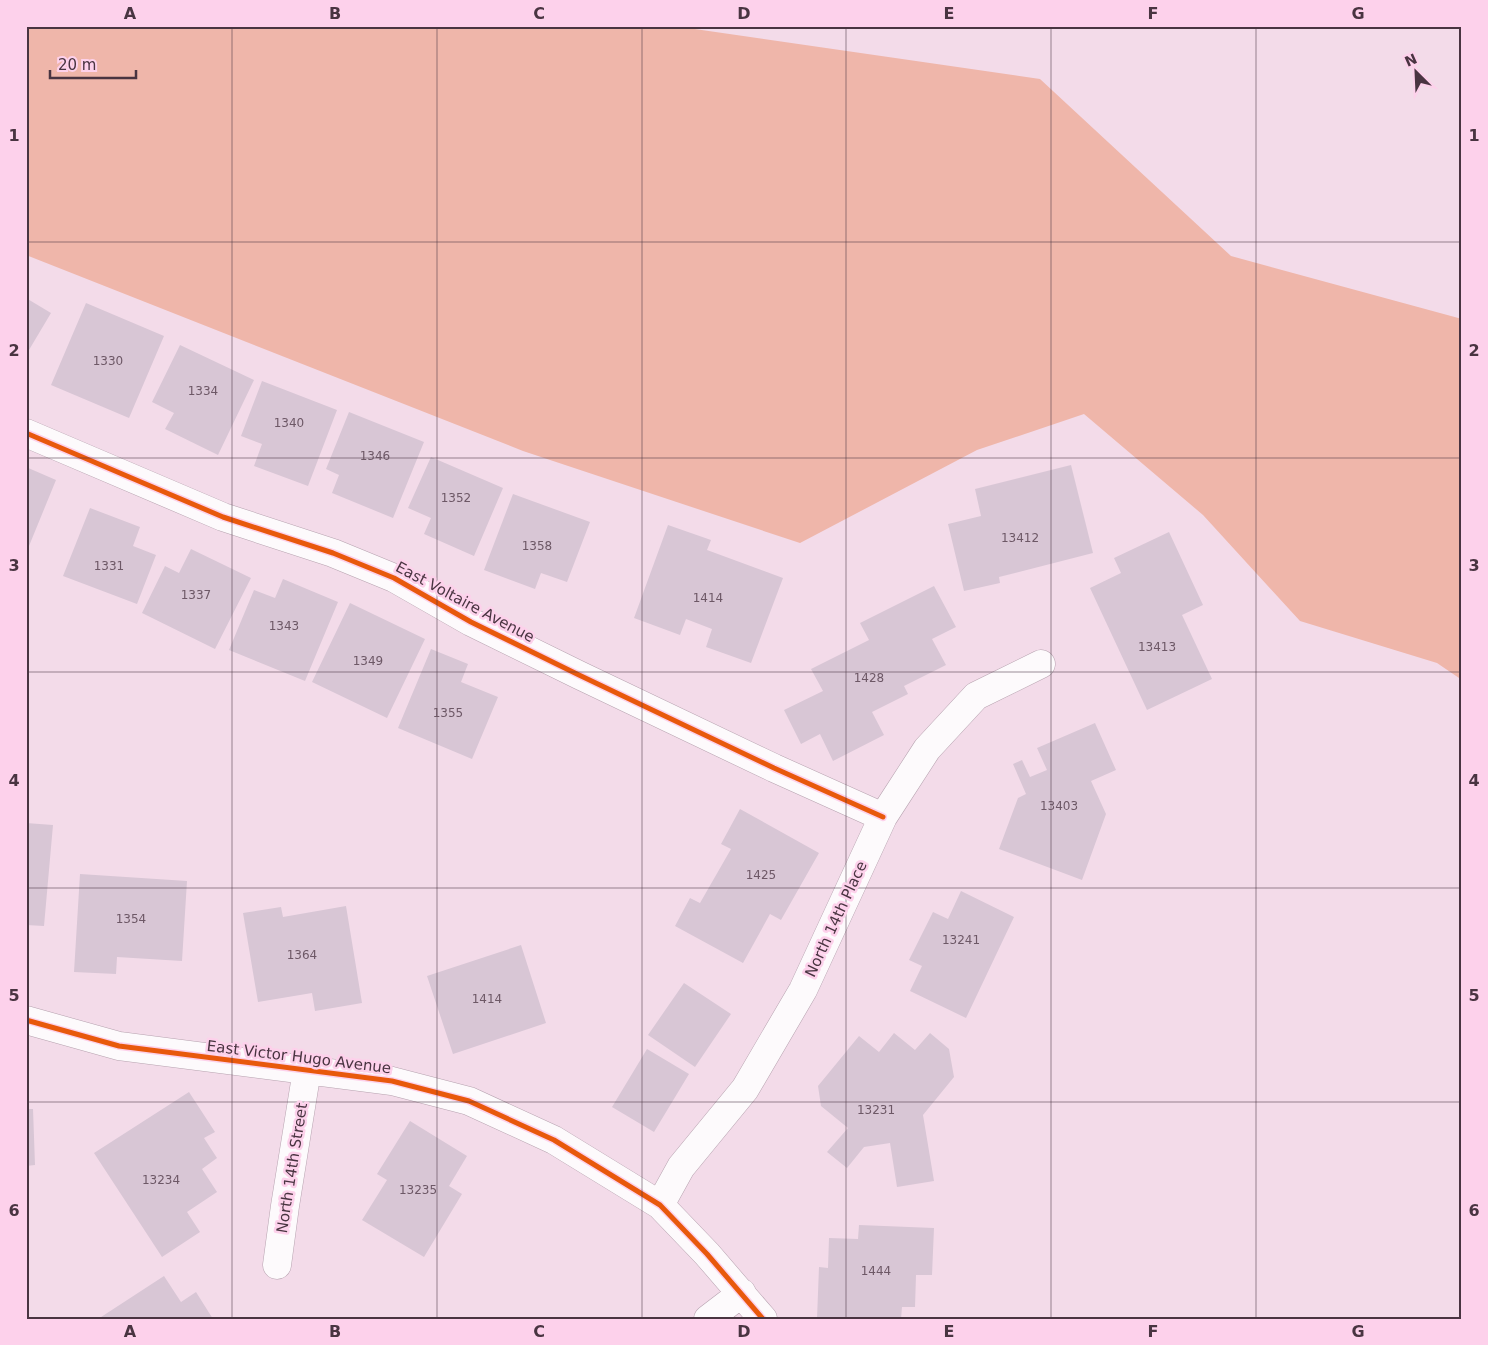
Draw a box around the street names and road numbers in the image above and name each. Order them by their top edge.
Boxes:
street label: East Voltaire Avenue [393,558,537,646]
street label: North 14th Place [801,858,871,980]
street label: East Victor Hugo Avenue [206,1037,392,1077]
street label: North 14th Street [273,1102,311,1234]

